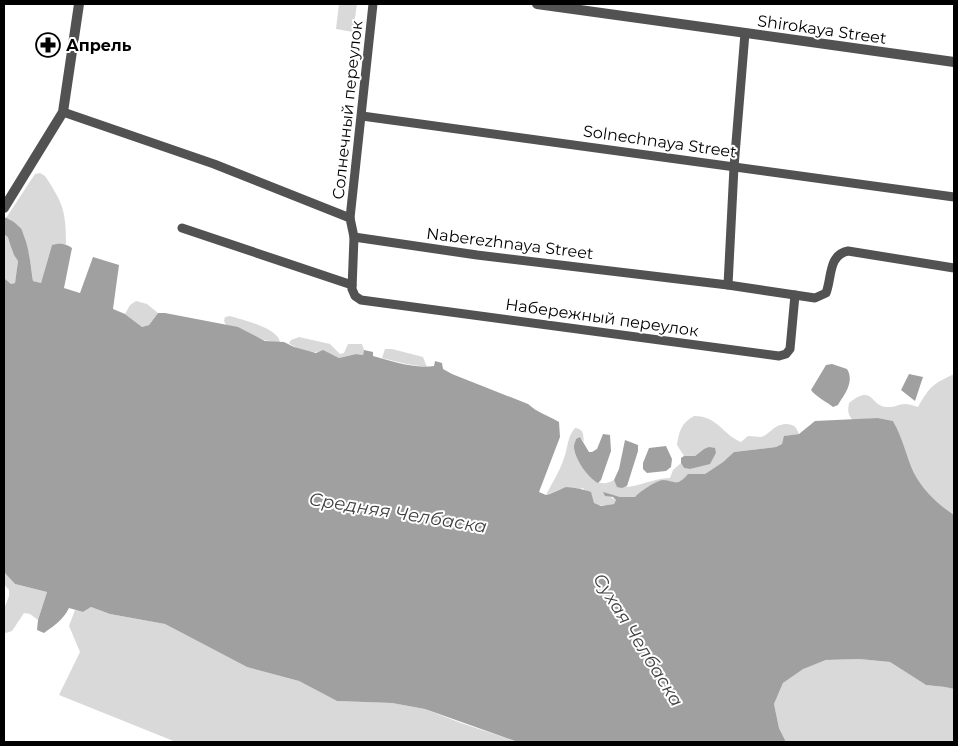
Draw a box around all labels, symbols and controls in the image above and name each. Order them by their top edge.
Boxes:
street label: Shirokaya Street [756,11,888,48]
street label: Солнечный переулок [329,19,366,200]
pharmacy icon: Апрель [35,32,61,58]
place label: Апрель [66,36,132,55]
street label: Solnechnaya Street [582,121,738,162]
street label: Naberezhnaya Street [425,224,595,263]
street label: Набережный переулок [504,295,700,341]
water label: Средняя Челбаска [307,488,489,538]
water label: Сухая Челбаска [588,569,688,711]

